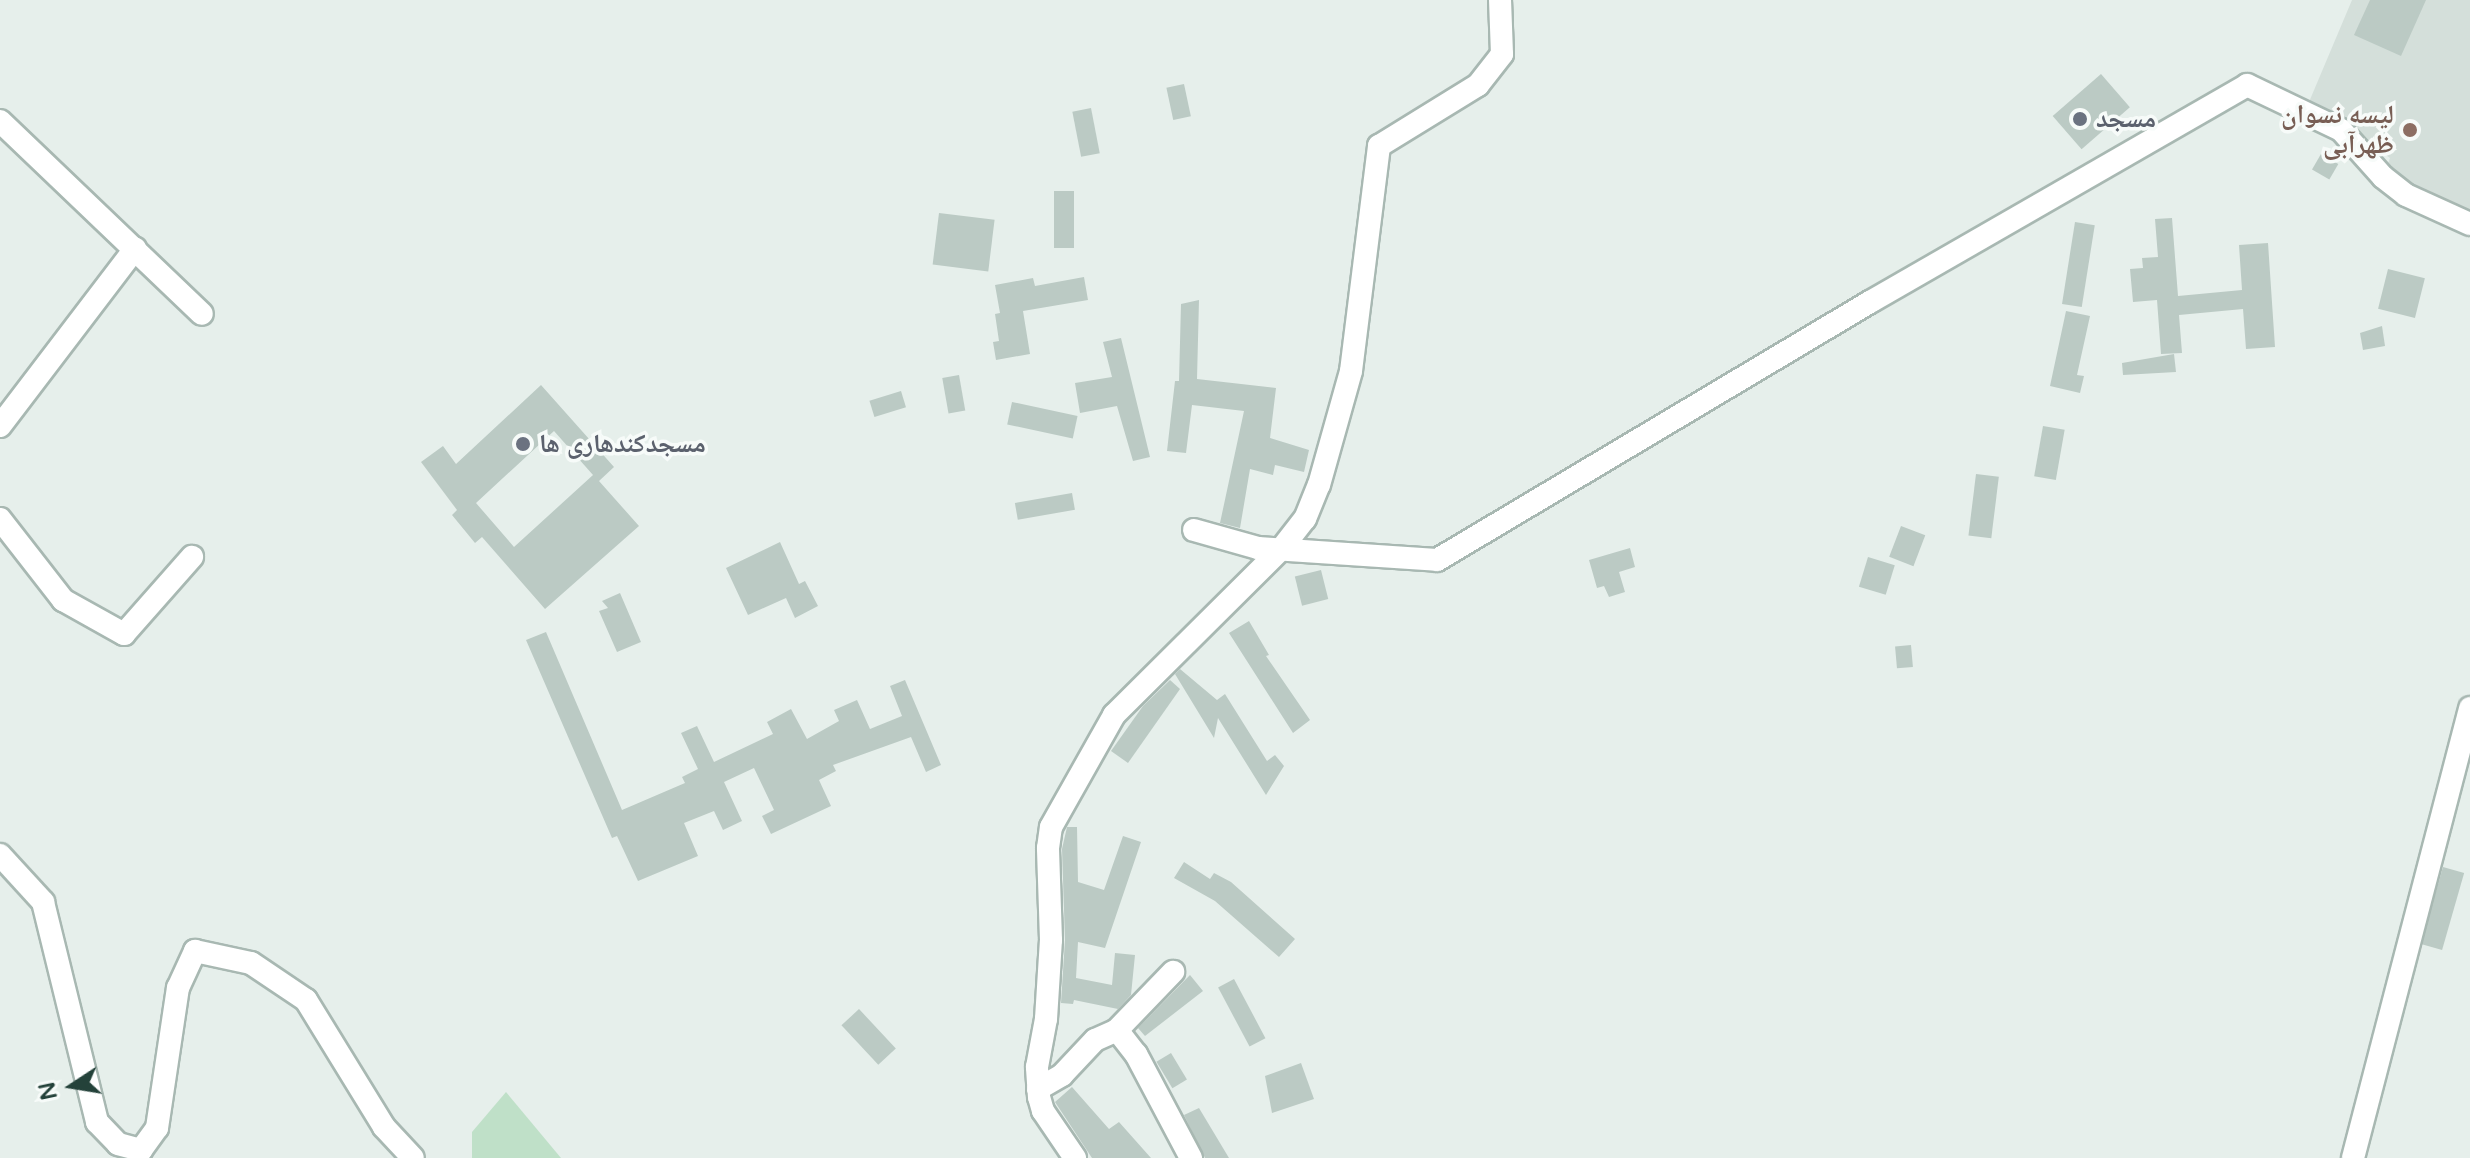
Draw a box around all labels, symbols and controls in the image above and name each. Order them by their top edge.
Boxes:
place label: لیسه نسوان ظهرآبی [2281,99,2394,160]
place label: مسجد [2096,103,2156,135]
marker: مسجد [2071,110,2089,128]
marker: لیسه نسوان ظهرآبی [2401,121,2419,139]
place label: مسجدکندهاری ها [539,428,706,460]
marker: مسجدکندهاری ها [514,435,532,453]
north arrow [32,1046,112,1126]
text: N [34,1080,63,1102]

